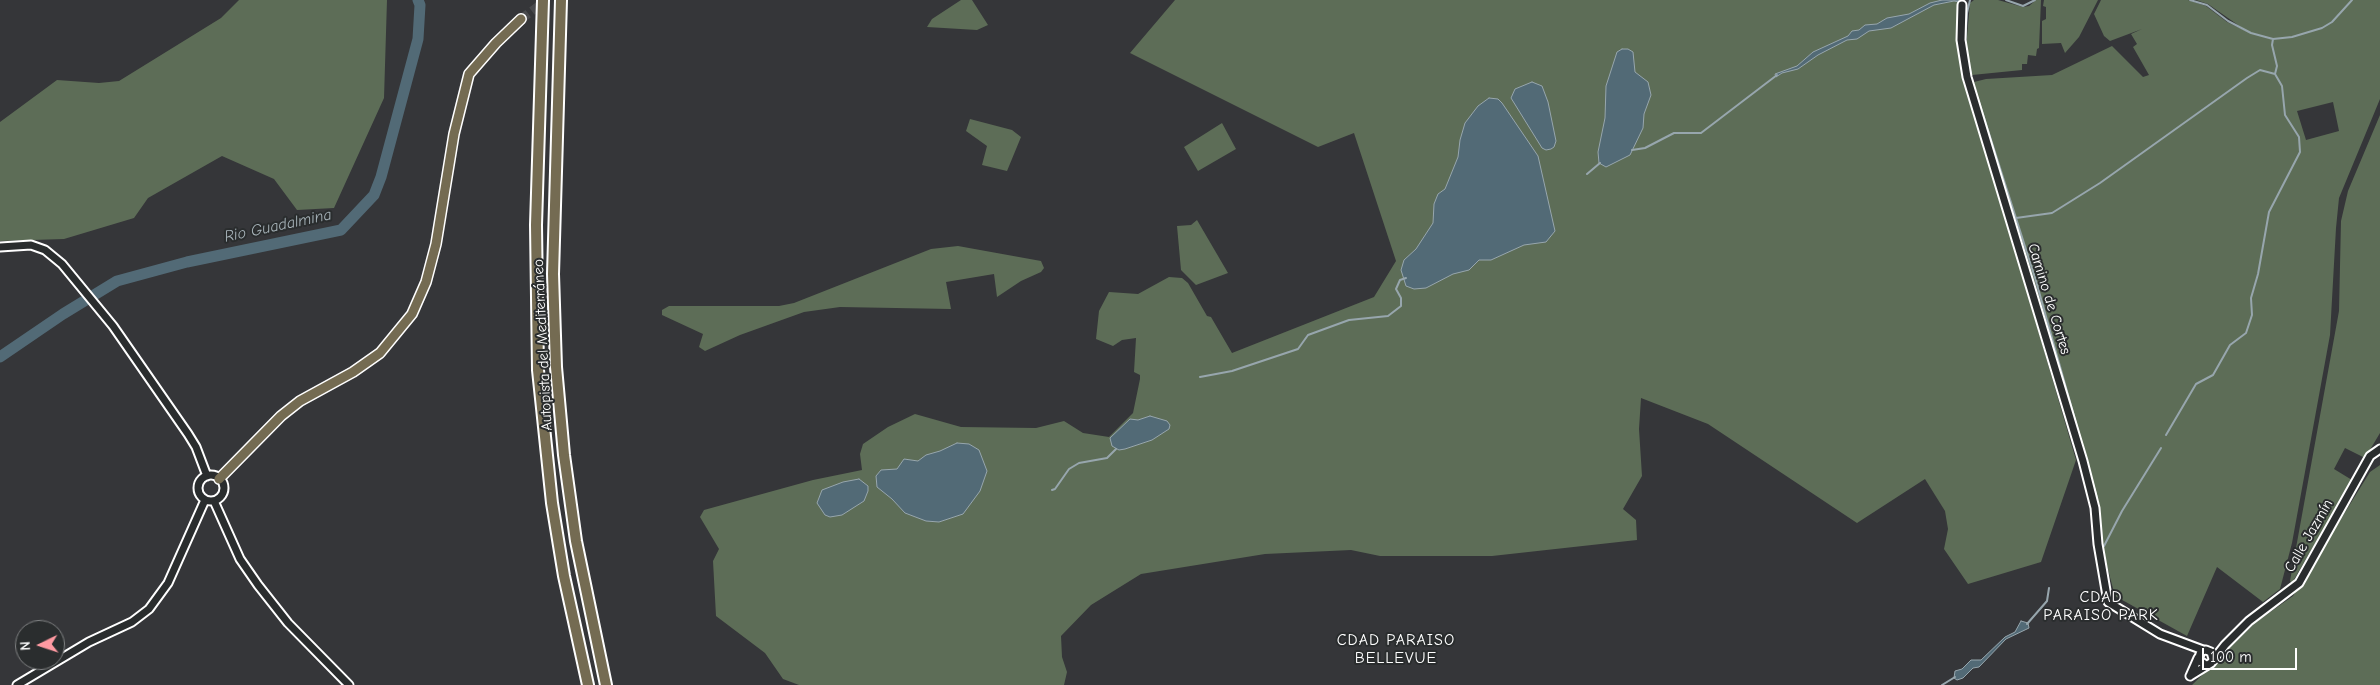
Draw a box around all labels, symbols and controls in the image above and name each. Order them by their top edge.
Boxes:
water label: Rio Guadalmina [223,205,333,247]
street label: Camino de Cortes [2024,241,2074,357]
street label: Autopista del Mediterráneo [530,259,556,431]
street label: Calle Jazmín [2281,496,2337,576]
district label: CDAD PARAISO PARK [2042,587,2160,625]
north arrow [15,620,65,670]
district label: CDAD PARAISO BELLEVUE [1335,630,1457,668]
scale bar [2205,638,2300,670]
text: N [17,641,34,651]
text: 100 m [2210,648,2252,666]

